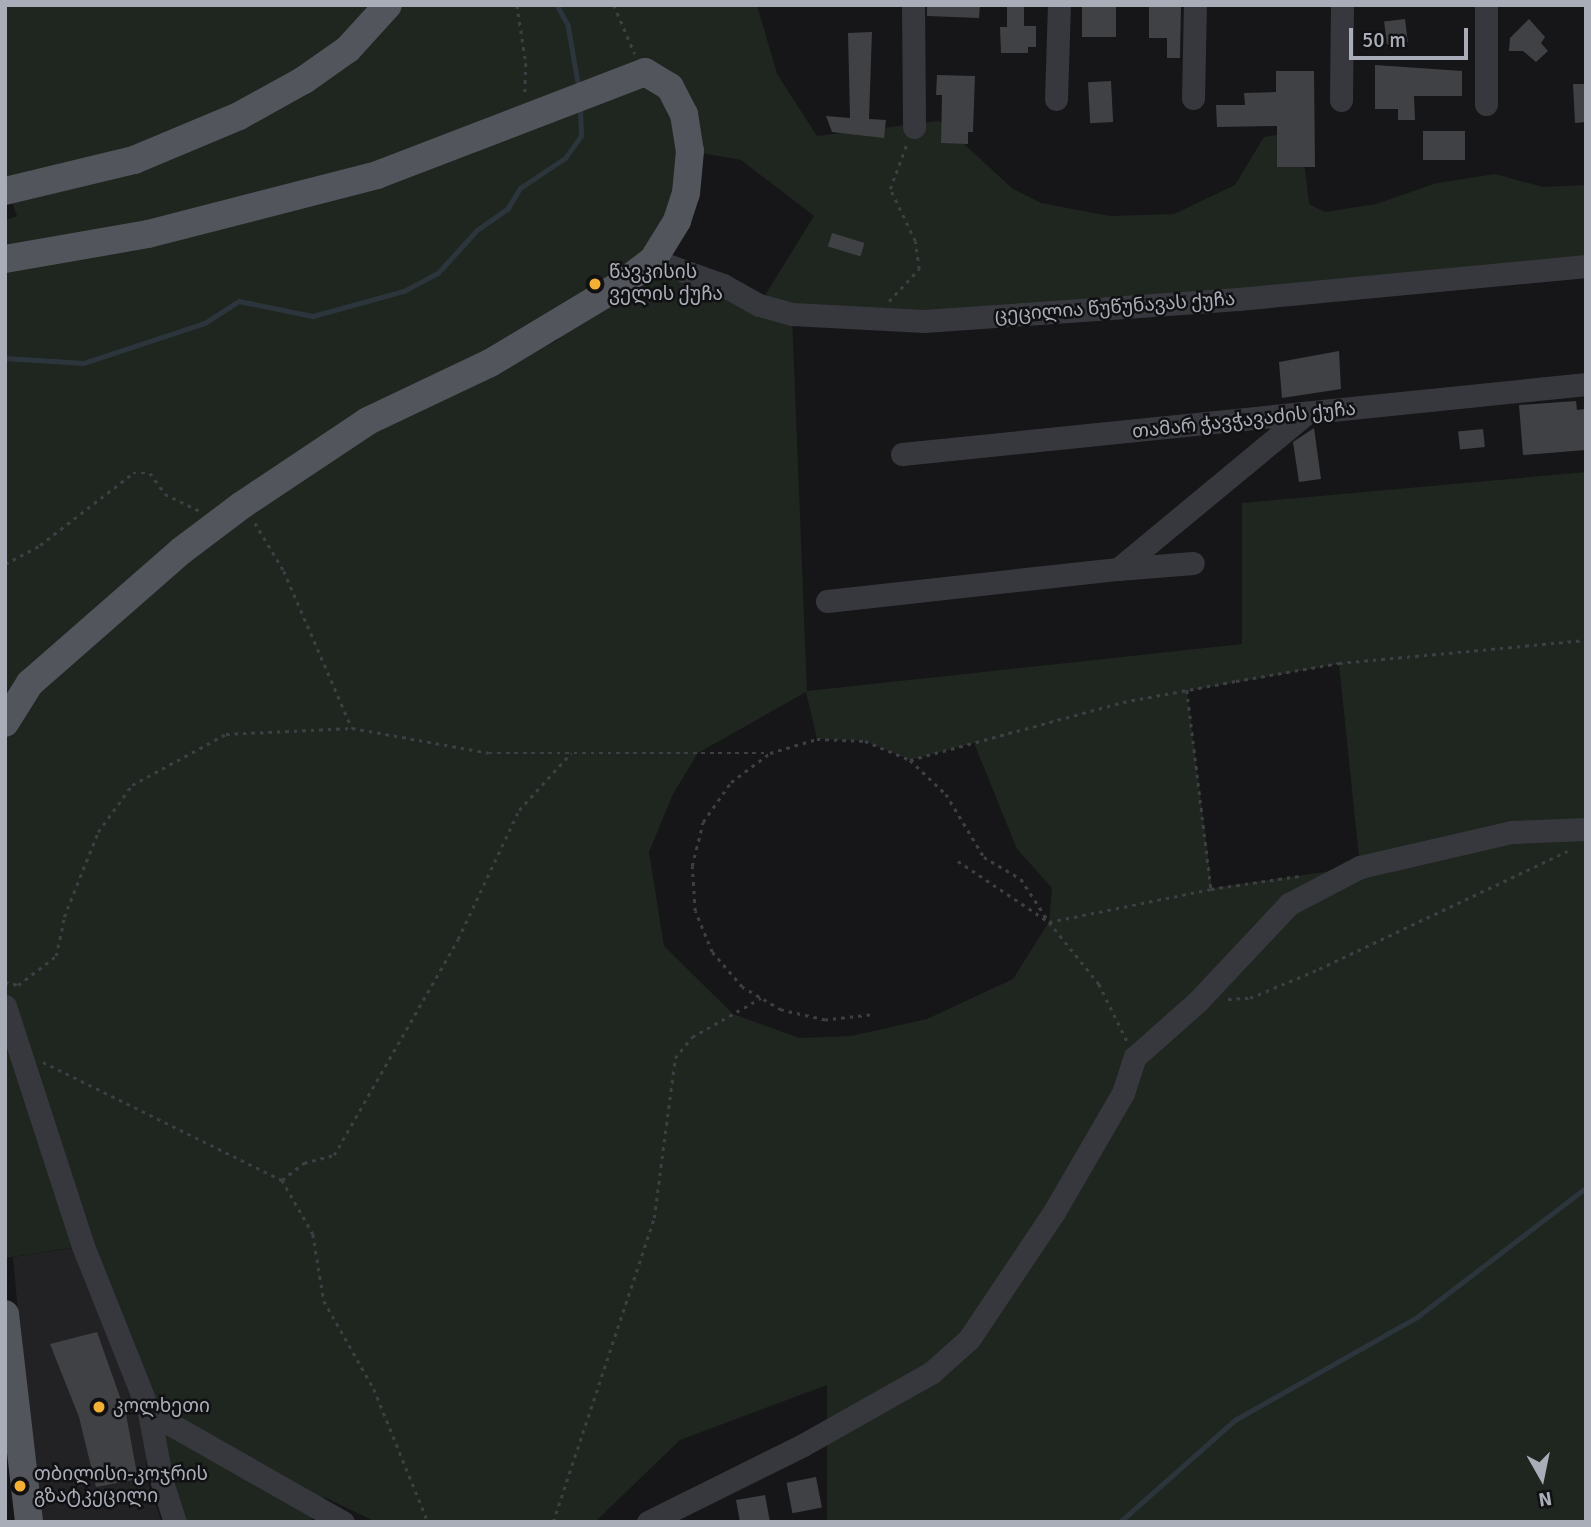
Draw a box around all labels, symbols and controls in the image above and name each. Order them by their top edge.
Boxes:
scale bar [1353,14,1472,58]
text: 50 m [1362,27,1406,53]
place label: წავკისის ველის ქუჩა [609,262,723,306]
marker: წავკისის ველის ქუჩა [587,276,603,292]
street label: ცეცილია წუწუნავას ქუჩა [994,288,1236,328]
street label: თამარ ჭავჭავაძის ქუჩა [1131,398,1357,444]
place label: კოლხეთი [113,1396,210,1418]
marker: კოლხეთი [91,1399,107,1415]
north arrow [1507,1443,1577,1513]
place label: თბილისი-კოჯრის გზატკეცილი [34,1464,208,1508]
marker: თბილისი-კოჯრის გზატკეცილი [12,1478,28,1494]
text: N [1537,1486,1554,1512]

